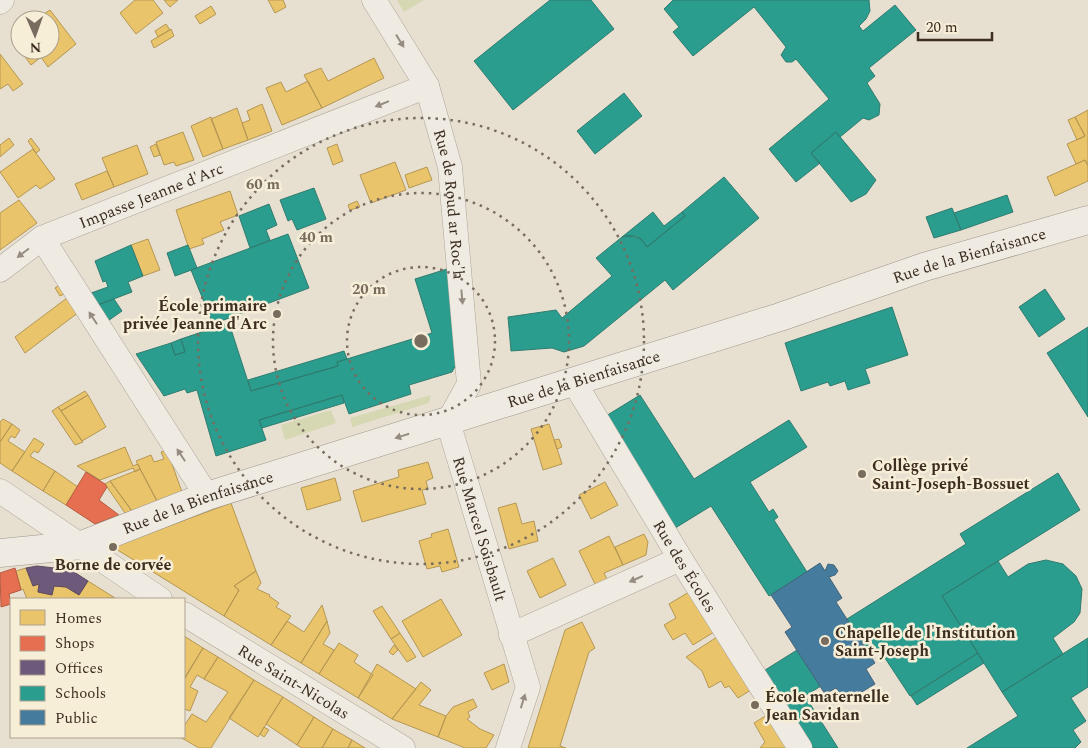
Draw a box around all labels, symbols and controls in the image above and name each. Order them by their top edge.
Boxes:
north arrow [10,10,60,60]
scale bar [918,10,992,42]
text: 20 m [926,16,958,39]
one-way arrow [395,35,404,48]
text: N [29,37,42,58]
one-way arrow [374,100,389,108]
street label: Rue de Roud ar Roc'h [427,126,471,280]
street label: Impasse Jeanne d'Arc [76,157,227,235]
text: 60 m [246,173,281,196]
street label: Rue de la Bienfaisance [889,222,1049,290]
text: 40 m [299,226,334,249]
one-way arrow [16,248,30,258]
text: 20 m [352,278,387,301]
one-way arrow [458,289,466,305]
place label: École primaire privée Jeanne d'Arc [123,294,267,336]
marker: École primaire privée Jeanne d'Arc [271,308,283,320]
one-way arrow [88,311,98,325]
centre of rings [412,332,430,350]
street label: Rue de la Bienfaisance [504,344,663,415]
one-way arrow [394,432,409,440]
one-way arrow [176,448,186,461]
street label: Rue Marcel Soisbault [446,454,513,605]
place label: Collège privé Saint-Joseph-Bossuet [872,454,1030,496]
street label: Rue de la Bienfaisance [119,465,277,541]
marker: Collège privé Saint-Joseph-Bossuet [856,468,868,480]
street label: Rue des Écoles [647,515,722,618]
marker: Borne de corvée [107,541,119,553]
place label: Borne de corvée [54,553,172,577]
one-way arrow [629,575,643,583]
legend [10,598,185,738]
text: Homes [55,607,102,630]
place label: Chapelle de l'Institution Saint-Joseph [835,621,1016,663]
text: Shops [55,632,95,655]
marker: Chapelle de l'Institution Saint-Joseph [819,635,831,647]
street label: Rue Saint-Nicolas [233,639,354,726]
text: Offices [55,657,103,680]
text: Schools [55,682,106,705]
place label: École maternelle Jean Savidan [765,685,889,727]
one-way arrow [520,694,527,709]
marker: École maternelle Jean Savidan [749,699,761,711]
text: Public [55,707,98,730]

